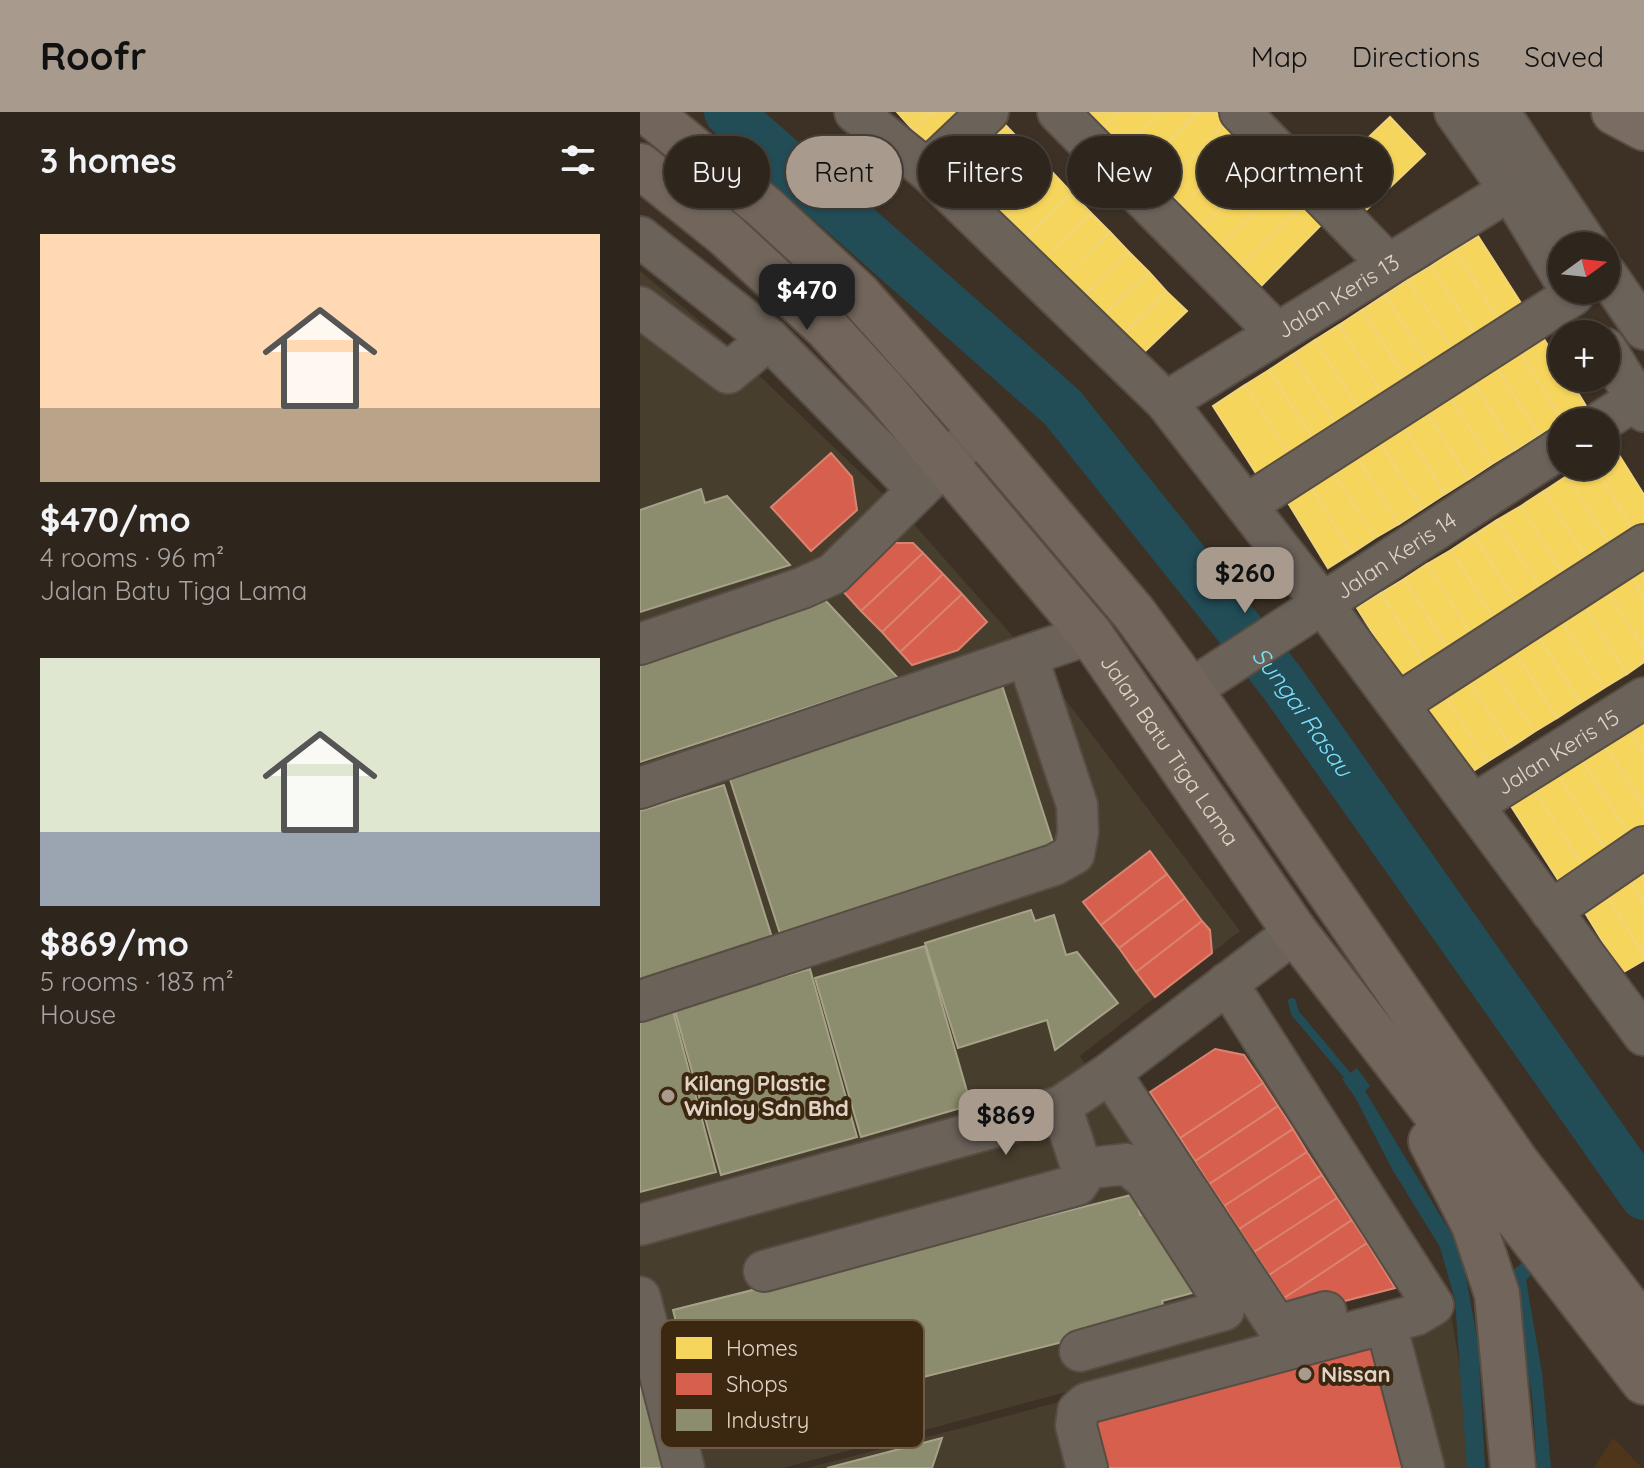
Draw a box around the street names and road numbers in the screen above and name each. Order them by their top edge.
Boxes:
street label: Jalan Keris 13 [1271,248,1405,344]
street label: Jalan Keris 14 [1330,506,1462,605]
street label: Jalan Batu Tiga Lama [1094,649,1246,851]
street label: Jalan Keris 15 [1491,703,1624,801]

